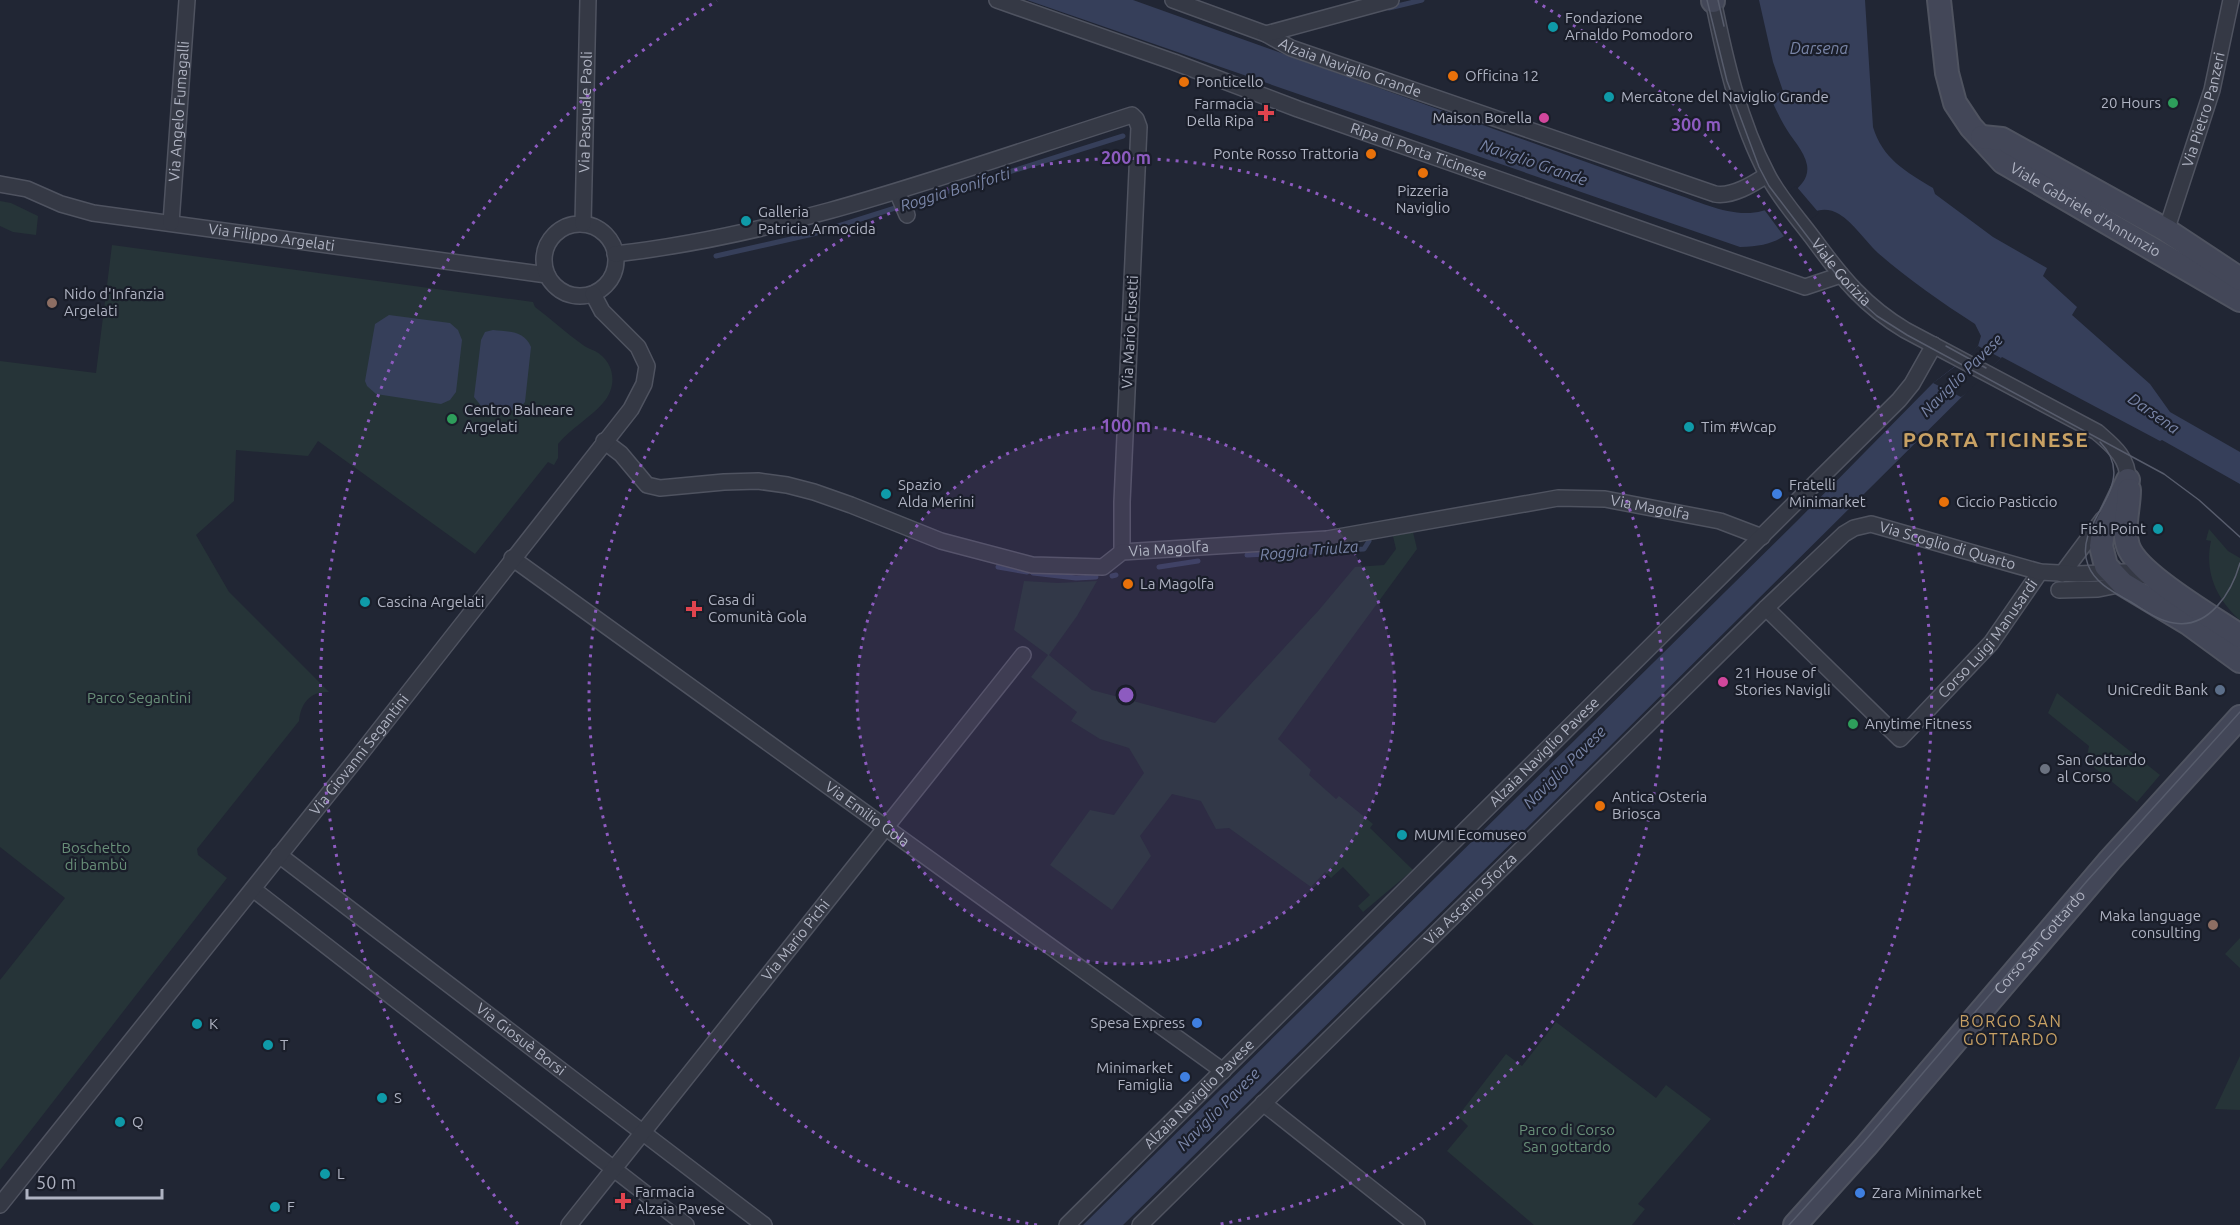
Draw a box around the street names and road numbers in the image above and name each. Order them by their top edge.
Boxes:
street label: Alzaia Naviglio Grande [1276,34,1424,100]
street label: Via Angelo Fumagalli [165,40,192,182]
street label: Via Pasquale Paoli [575,51,595,173]
street label: Via Pietro Panzeri [2178,51,2228,169]
street label: Ripa di Porta Ticinese [1348,119,1489,183]
street label: Viale Gabriele d'Annunzio [2007,159,2164,260]
street label: Via Filippo Argelati [207,220,336,254]
street label: Viale Gorizia [1808,235,1875,309]
street label: Via Mario Fusetti [1118,275,1141,389]
street label: Via Magolfa [1609,491,1691,523]
street label: Via Scoglio di Quarto [1877,518,2018,573]
street label: Via Magolfa [1128,538,1209,560]
street label: Corso Luigi Manusardi [1934,576,2040,701]
street label: Via Giovanni Segantini [306,691,412,818]
street label: Alzaia Naviglio Pavese [1486,693,1604,811]
street label: Via Emilio Gola [822,778,913,850]
street label: Via Ascanio Sforza [1420,850,1520,948]
street label: Corso San Gottardo [1990,886,2089,997]
street label: Via Mario Pichi [758,896,833,984]
street label: Via Giosuè Borsi [473,999,569,1079]
street label: Alzaia Naviglio Pavese [1141,1035,1259,1153]

